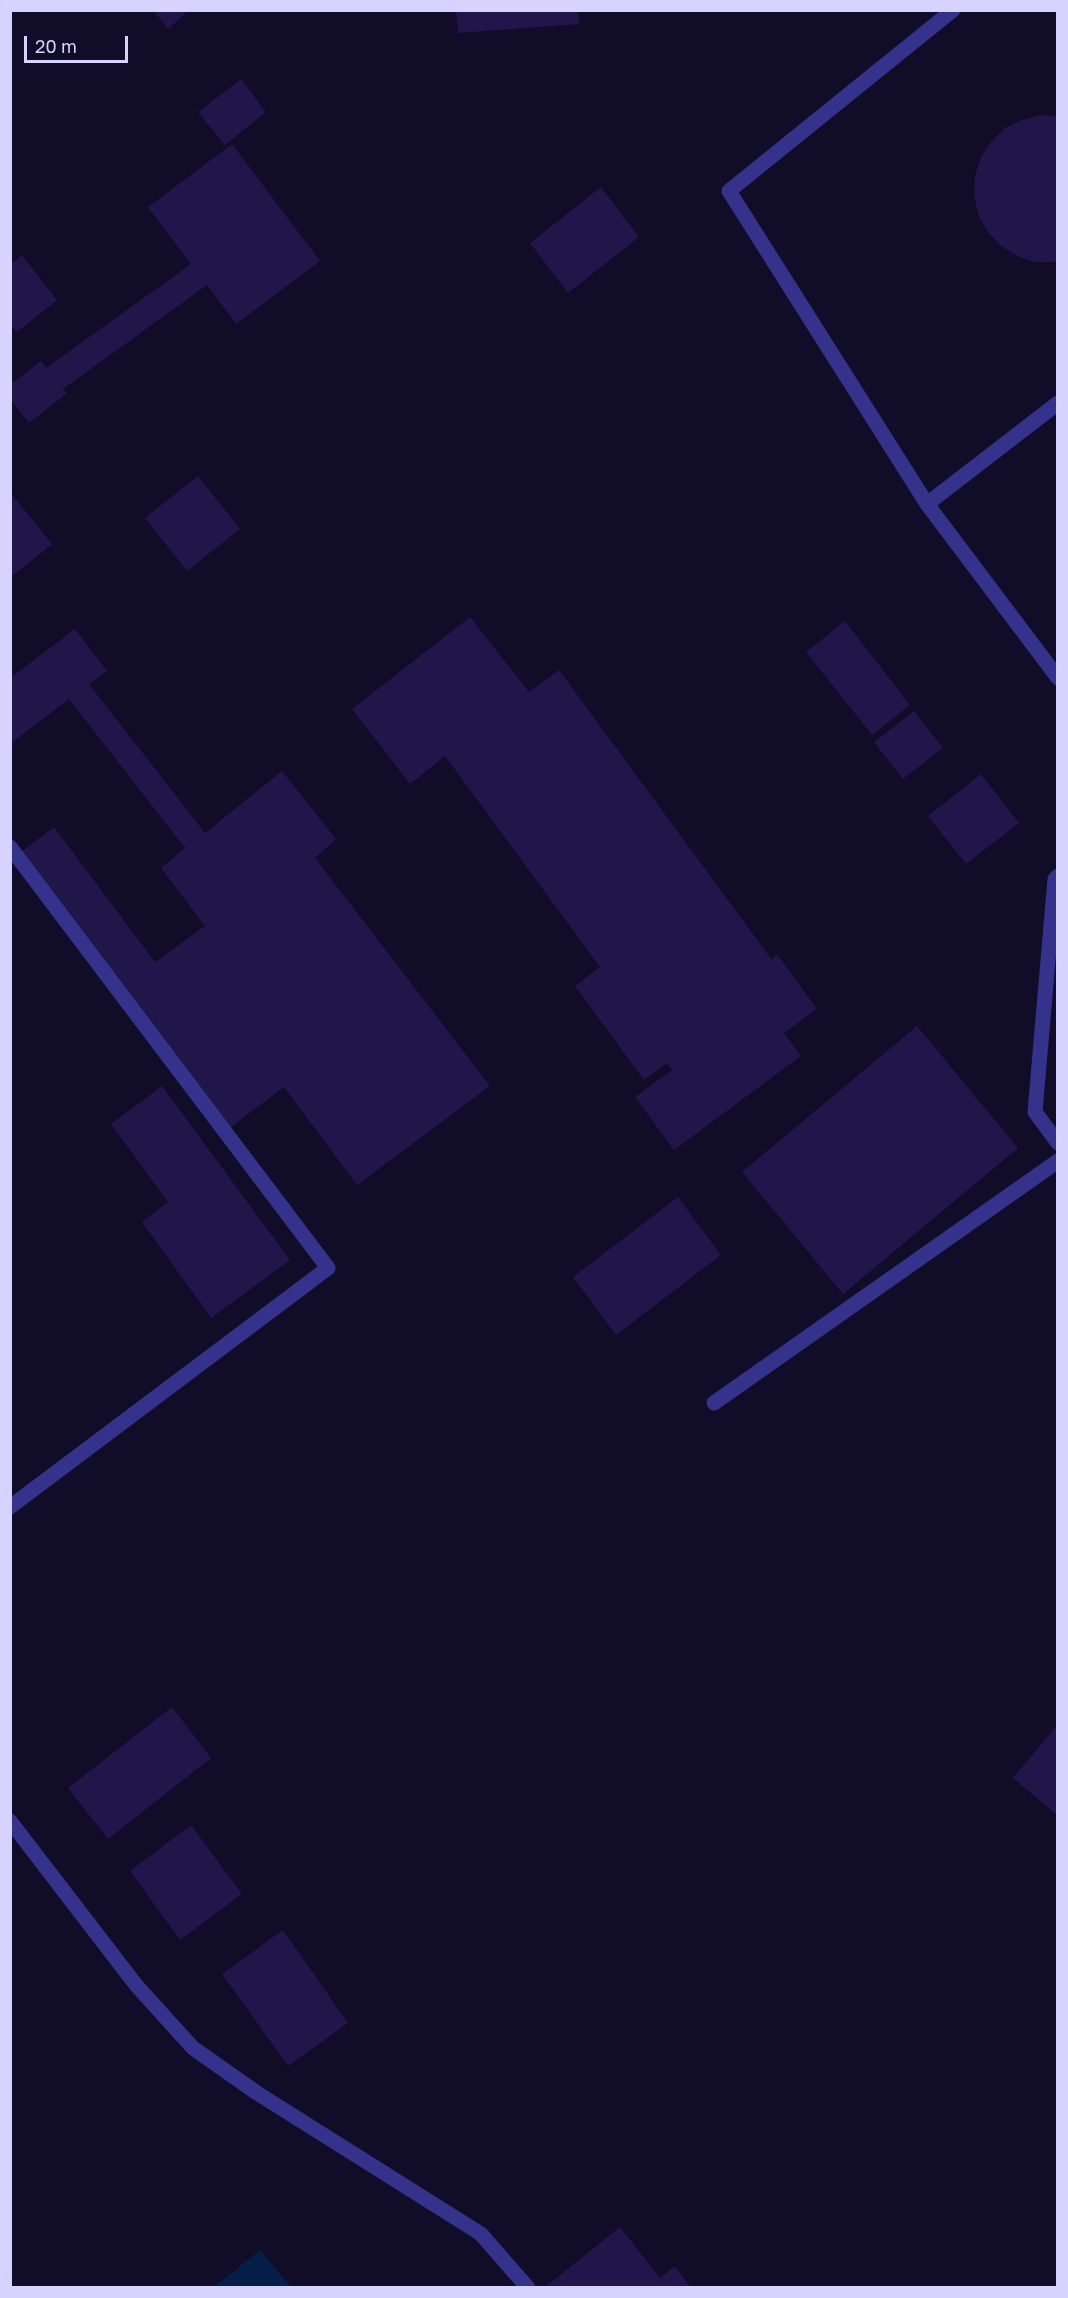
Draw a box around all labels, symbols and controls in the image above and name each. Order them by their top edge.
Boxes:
scale bar [27,24,130,62]
text: 20 m [35,35,77,57]

